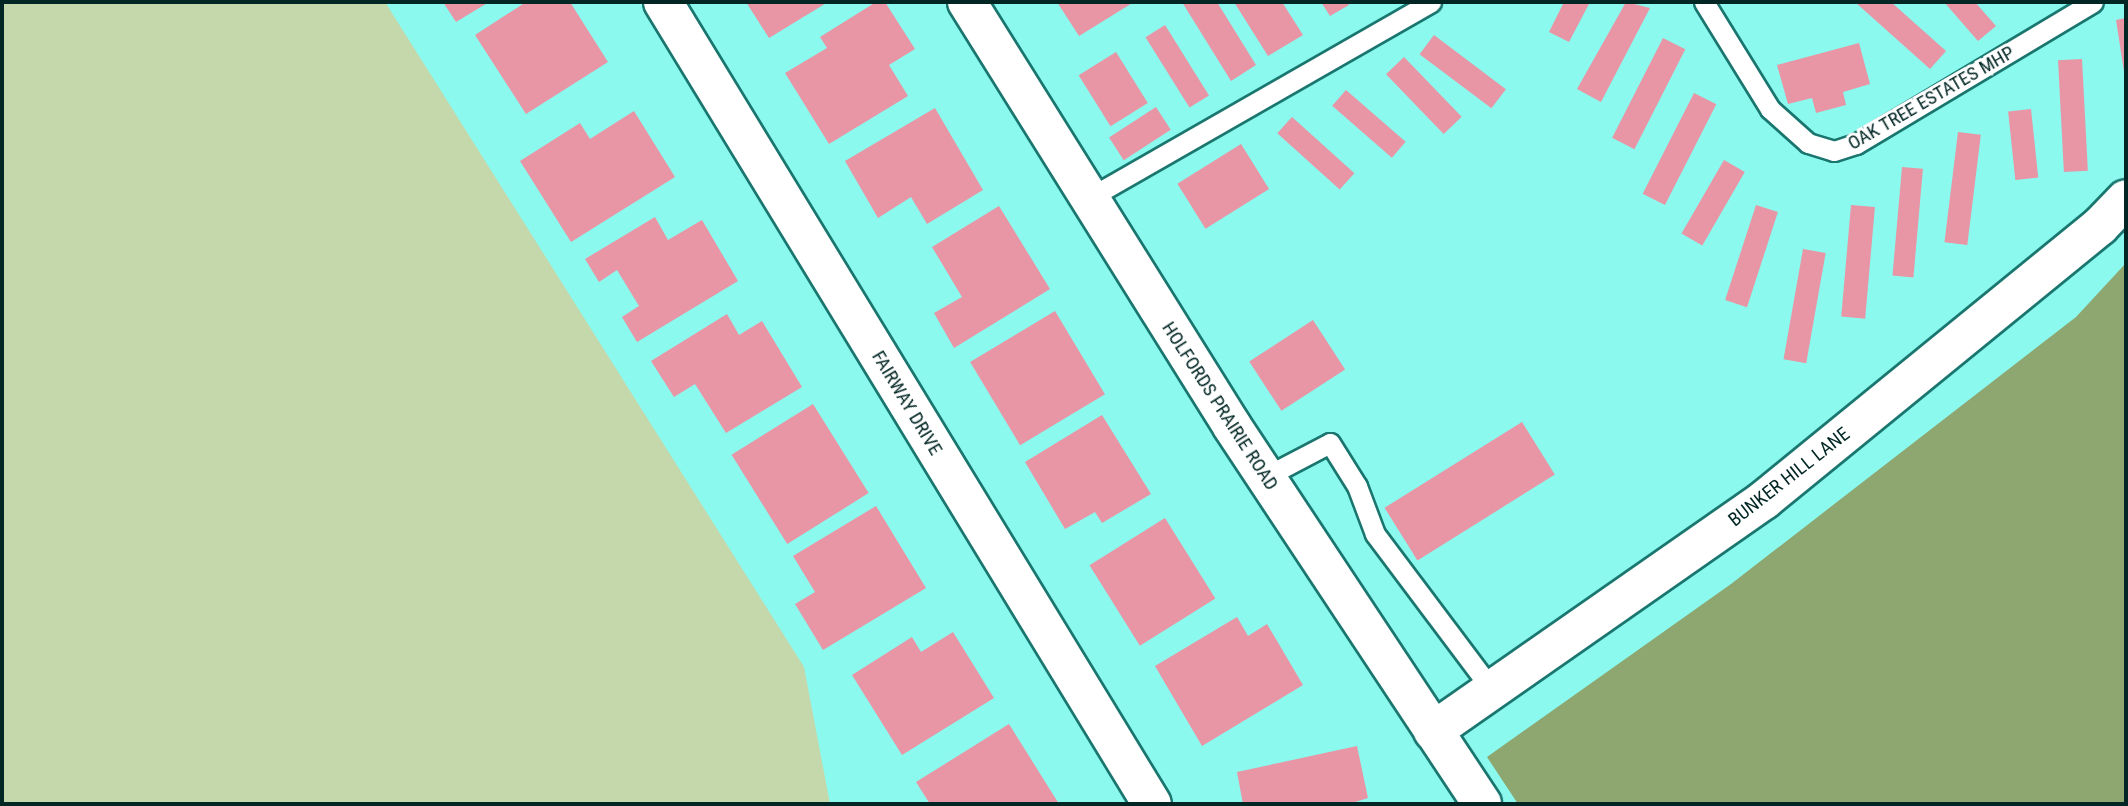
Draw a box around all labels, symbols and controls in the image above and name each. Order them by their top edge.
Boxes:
street label: OAK TREE ESTATES MHP [1844,41,2018,155]
street label: HOLFORDS PRAIRIE ROAD [1157,318,1283,494]
street label: FAIRWAY DRIVE [867,347,947,459]
street label: BUNKER HILL LANE [1724,423,1854,531]

